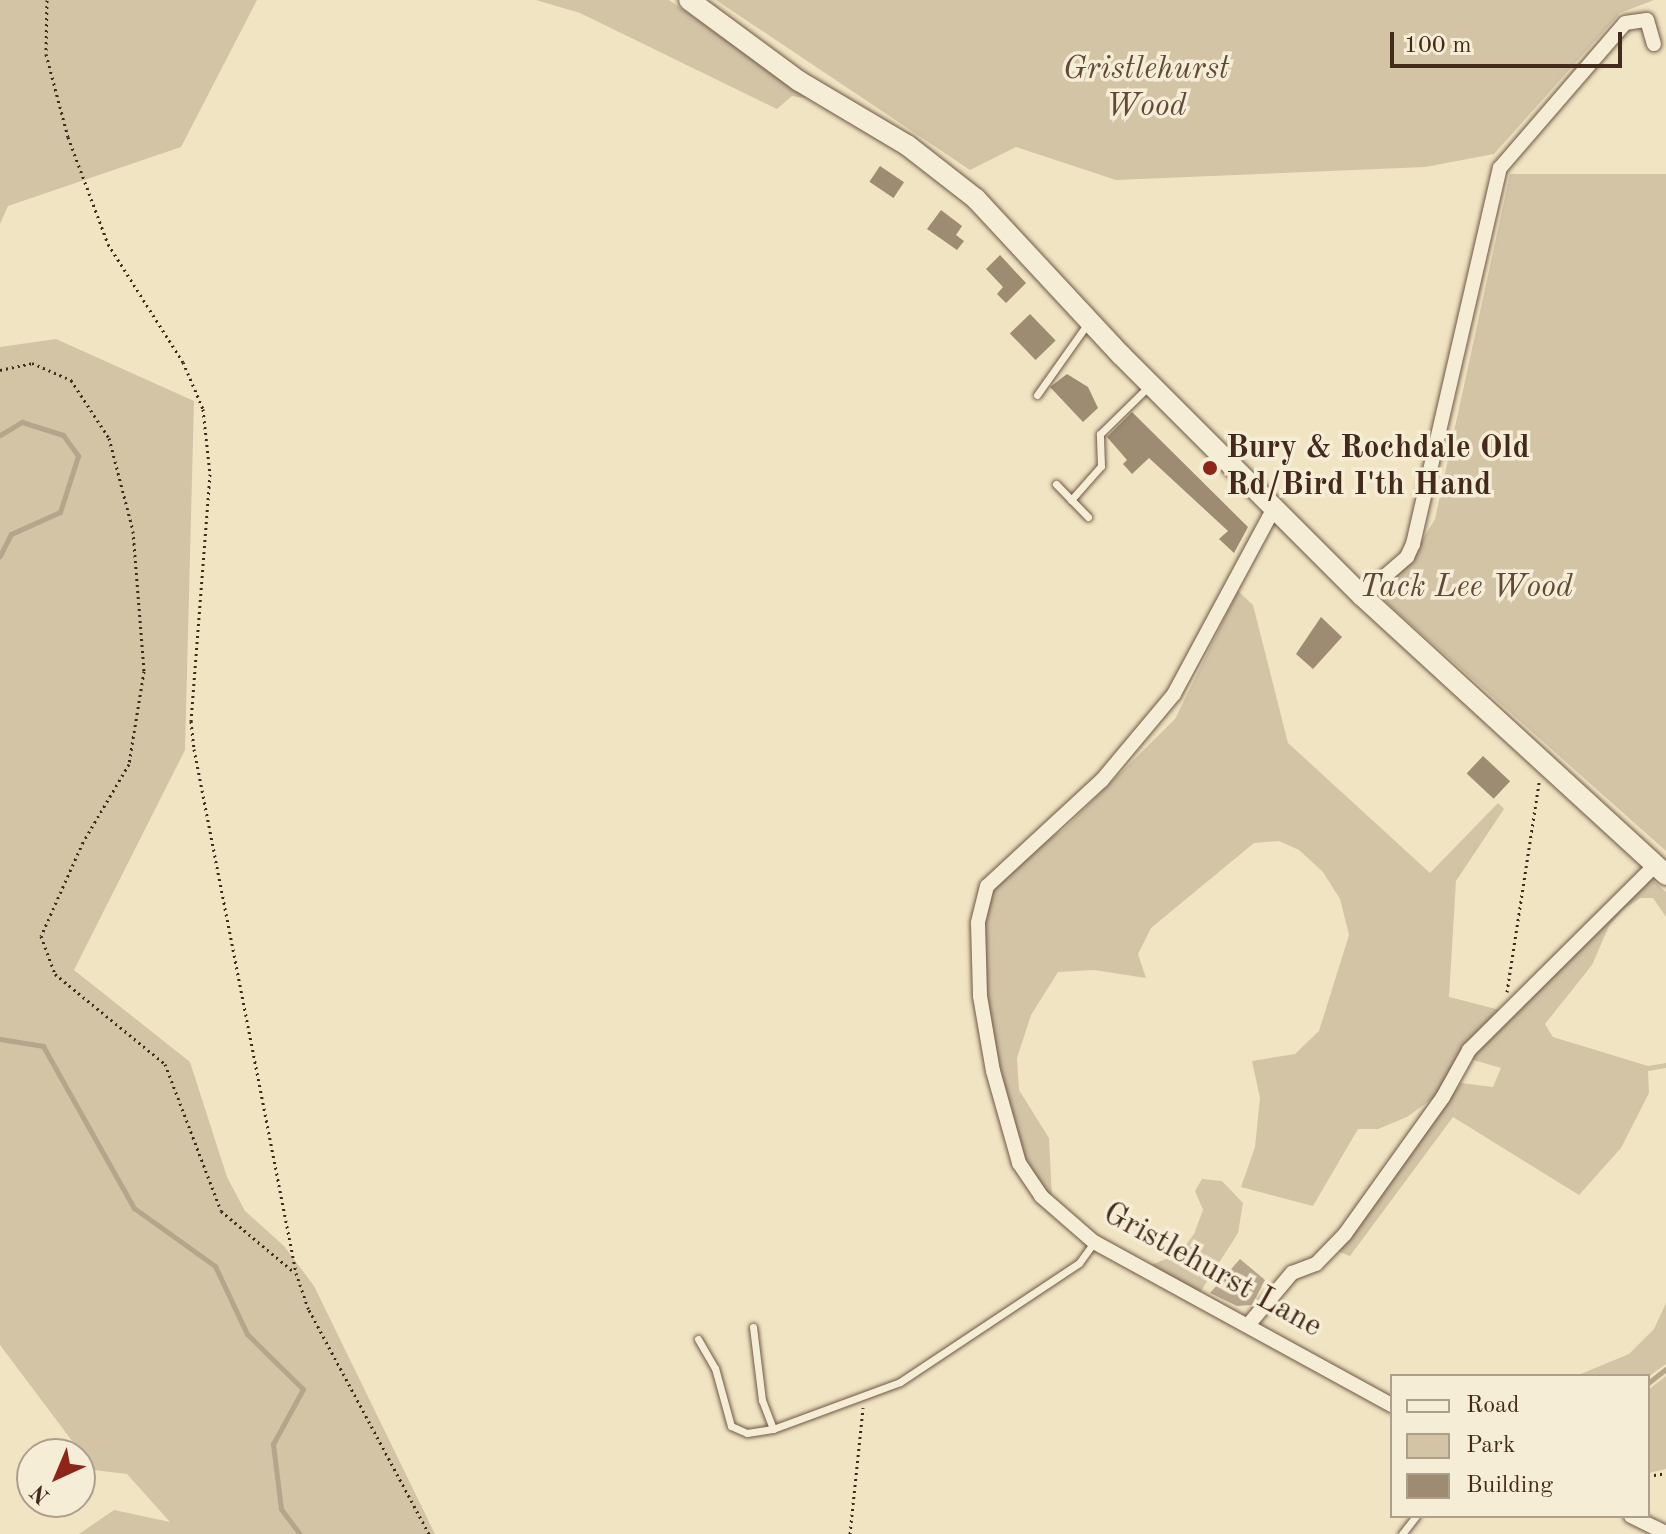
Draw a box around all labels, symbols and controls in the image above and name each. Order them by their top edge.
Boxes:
scale bar [1394,16,1626,66]
text: 100 m [1404,34,1472,58]
park label: Gristlehurst Wood [1063,52,1229,127]
place label: Bury & Rochdale Old Rd/Bird I'th Hand [1226,431,1530,506]
marker: Bury & Rochdale Old Rd/Bird I'th Hand [1201,459,1219,477]
park label: Tack Lee Wood [1359,569,1573,607]
street label: Gristlehurst Lane [1096,1195,1328,1347]
legend [1390,1374,1650,1518]
text: Road [1466,1394,1519,1418]
text: Park [1466,1434,1515,1458]
north arrow [16,1438,96,1518]
text: Building [1466,1474,1553,1498]
text: N [27,1480,54,1508]

